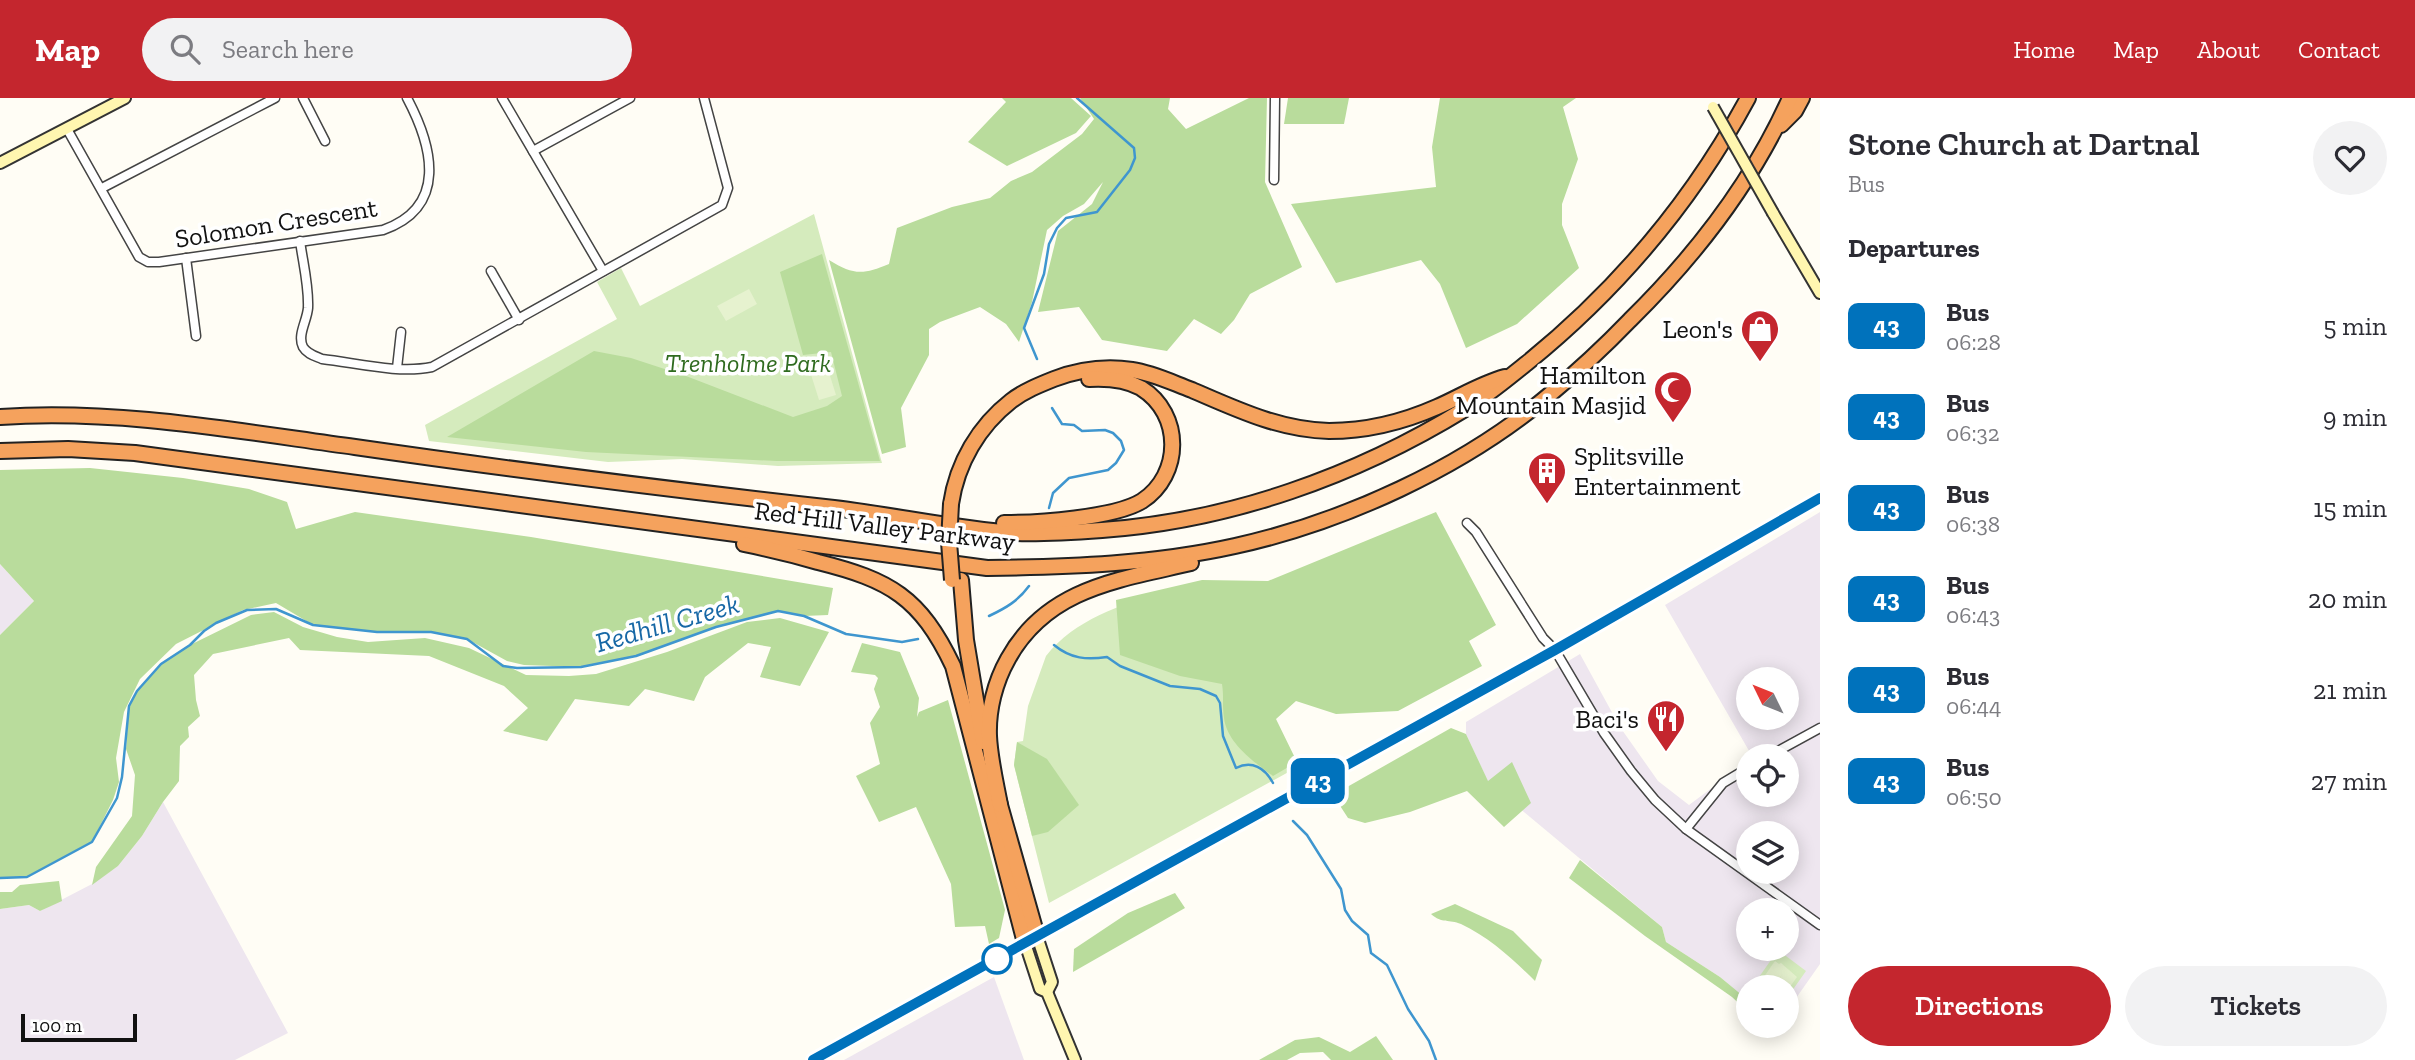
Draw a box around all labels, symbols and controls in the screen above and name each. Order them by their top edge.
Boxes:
search box [142,18,632,81]
text: Map [35,30,100,69]
icon: search [166,30,204,68]
text: Search here [222,33,354,65]
text: Home [2013,35,2075,64]
text: Map [2113,35,2159,64]
text: About [2197,35,2260,64]
text: Contact [2298,35,2380,64]
button: heart [2313,121,2387,195]
text: Stone Church at Dartnal [1848,124,2200,163]
text: Bus [1848,170,1885,198]
street label: Solomon Crescent [173,191,380,255]
text: Departures [1848,232,1980,264]
text: Bus [1946,296,1989,328]
shop icon: Leon's [1739,308,1781,363]
text: 5 min [2323,310,2387,342]
text: 43 [1873,311,1900,340]
place label: Leon's [1662,313,1733,345]
text: 06:28 [1946,328,2001,356]
park label: Trenholme Park [665,347,831,379]
place label: Hamilton Mountain Masjid [1456,359,1646,421]
mosque icon: Hamilton Mountain Masjid [1652,369,1694,424]
text: Bus [1946,387,1989,419]
text: 9 min [2323,401,2387,433]
text: 43 [1873,402,1900,431]
text: 06:32 [1946,419,2000,447]
place label: Splitsville Entertainment [1574,440,1741,502]
building icon: Splitsville Entertainment [1526,450,1568,505]
text: Bus [1946,478,1989,510]
text: 15 min [2313,492,2387,524]
text: 43 [1873,493,1900,522]
street label: Red Hill Valley Parkway [753,494,1018,558]
text: 06:38 [1946,510,2000,538]
text: Bus [1946,569,1989,601]
text: 20 min [2308,583,2387,615]
text: 43 [1873,584,1900,613]
water label: Redhill Creek [591,587,743,659]
text: 06:43 [1946,601,2000,629]
text: Bus [1946,660,1989,692]
north arrow [1736,667,1799,730]
map controls [1736,667,1799,1038]
text: 21 min [2313,674,2387,706]
text: 43 [1873,675,1900,704]
text: 06:44 [1946,692,2001,720]
restaurant icon: Baci's [1645,698,1687,753]
place label: Baci's [1575,703,1639,735]
button: locate [1736,744,1799,807]
text: Bus [1946,751,1989,783]
line badge: 43 [1286,758,1350,804]
text: 27 min [2311,765,2387,797]
text: 43 [1305,766,1331,795]
text: 43 [1873,766,1900,795]
text: 06:50 [1946,783,2002,811]
button: layers [1736,821,1799,884]
button: + [1736,898,1799,961]
unlabelled marker [982,944,1012,974]
button: Directions [1848,966,2111,1046]
button: Tickets [2125,966,2387,1046]
button: − [1736,975,1799,1038]
scale bar [21,1011,136,1043]
text: 100 m [32,1014,82,1037]

